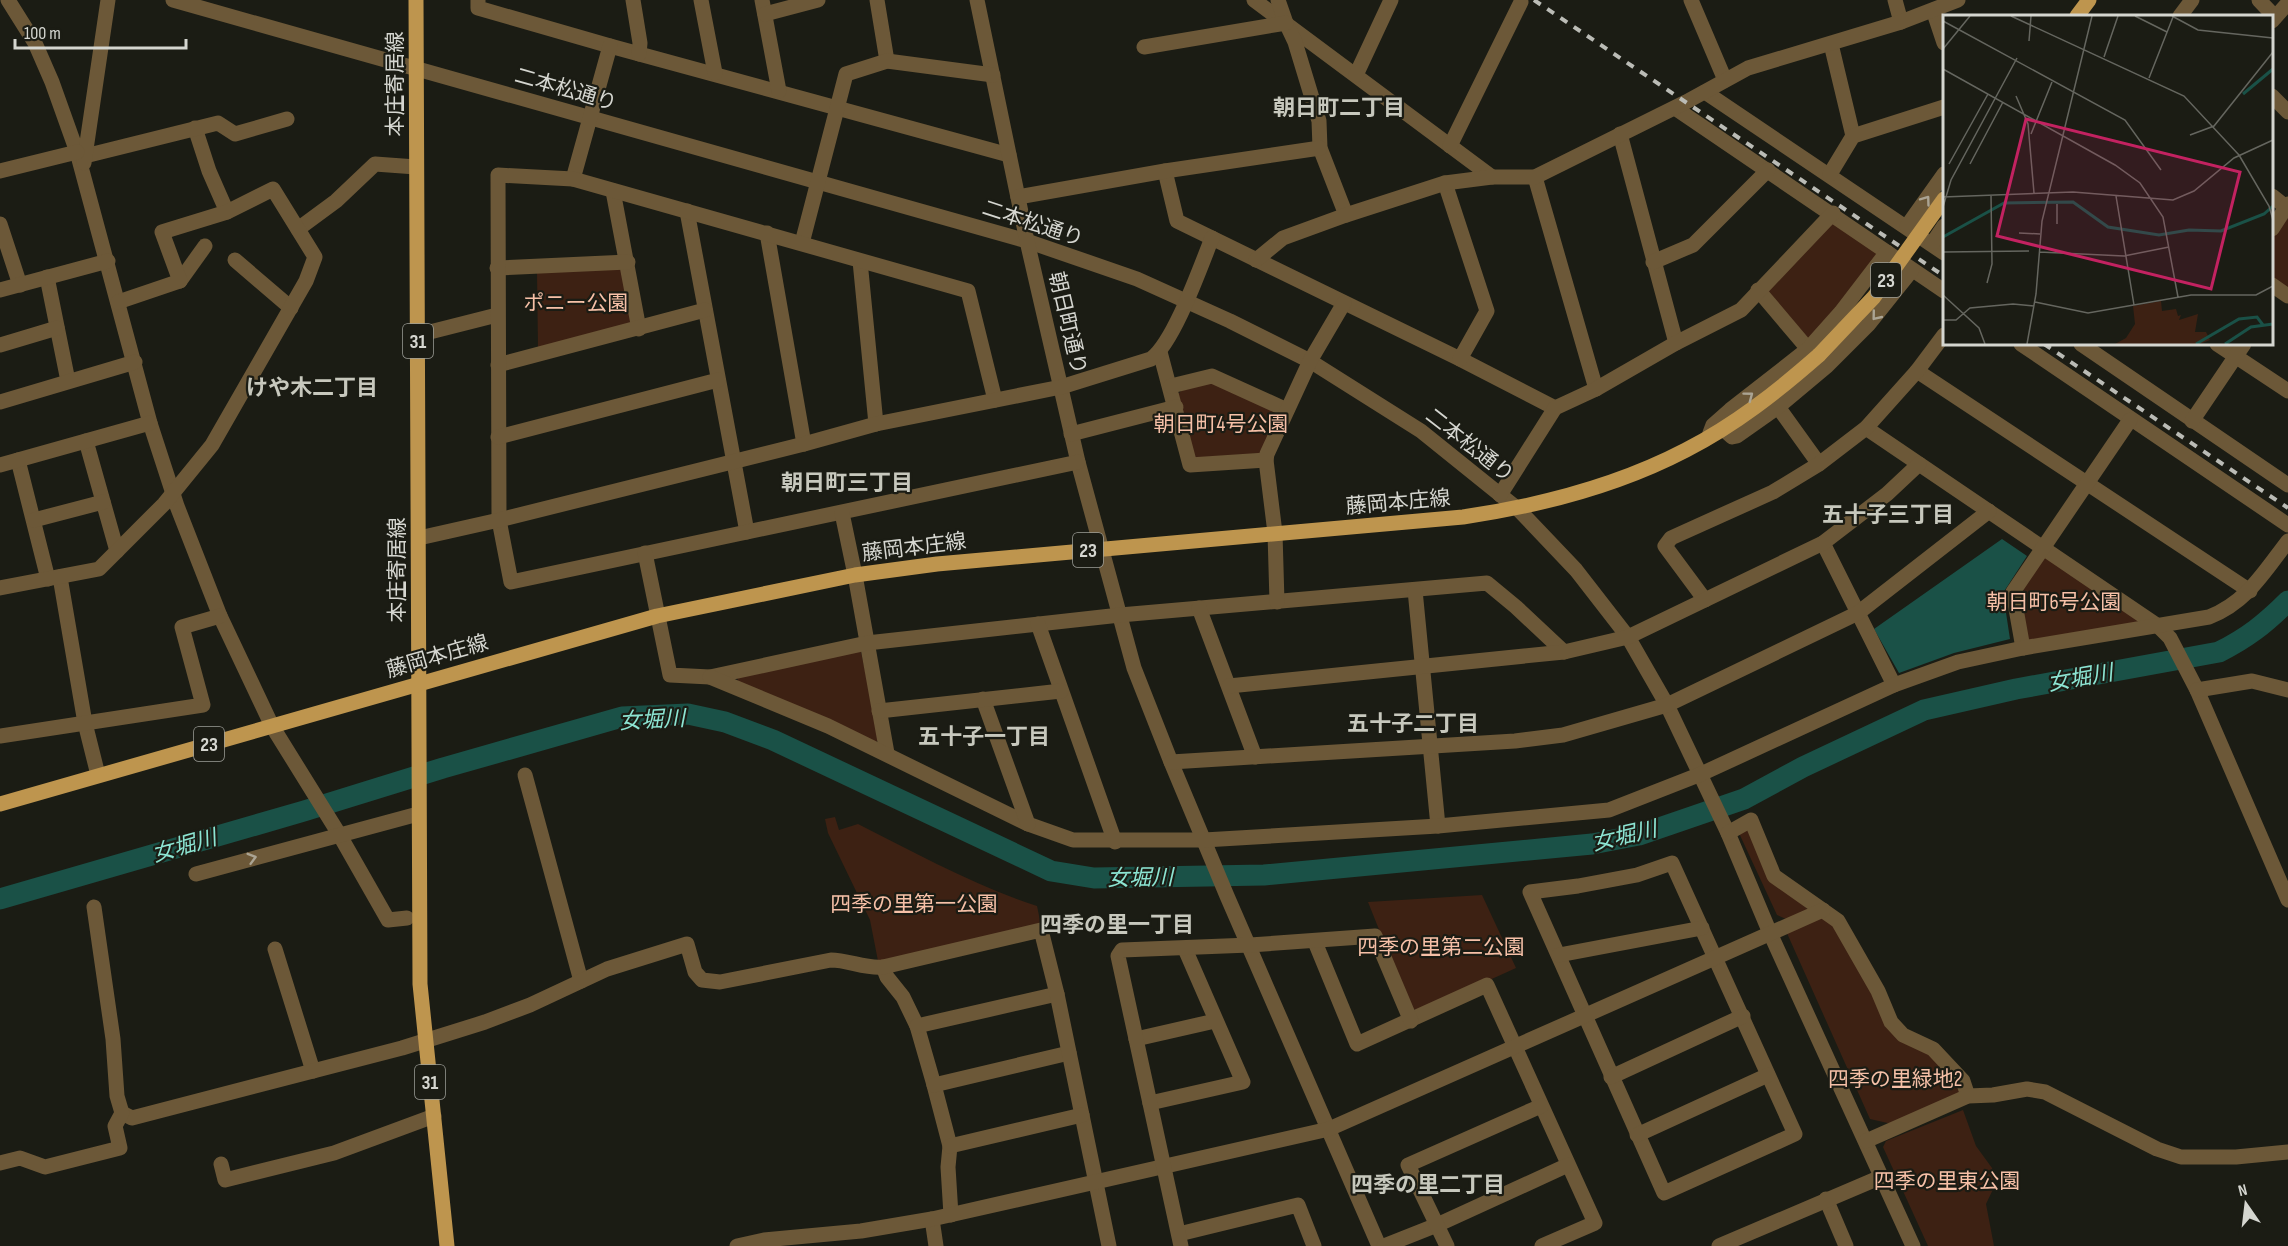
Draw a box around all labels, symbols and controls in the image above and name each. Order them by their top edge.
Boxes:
scale bar [15,12,186,50]
inset map [1943,15,2273,345]
text: 100 m [24,23,61,44]
street label: 本庄寄居線 [383,32,408,137]
street label: 二本松通り [512,63,620,116]
district label: 朝日町二丁目 [1273,95,1405,122]
street label: 二本松通り [979,195,1087,252]
one-way arrow [1918,196,1929,207]
road number: 23 [1871,263,1901,297]
street label: 朝日町通り [1044,269,1092,377]
park label: ポニー公園 [524,291,629,316]
one-way arrow [1872,309,1883,320]
road number: 31 [403,324,433,358]
district label: けや木二丁目 [246,375,378,402]
one-way arrow [1742,393,1753,404]
street label: 二本松通り [1421,403,1519,488]
park label: 朝日町4号公園 [1154,412,1288,437]
district label: 朝日町三丁目 [781,470,913,497]
street label: 藤岡本庄線 [1345,485,1451,520]
district label: 五十子三丁目 [1822,502,1954,529]
street label: 本庄寄居線 [385,518,410,623]
street label: 藤岡本庄線 [860,529,968,566]
road number: 23 [1073,533,1103,567]
park label: 朝日町6号公園 [1986,590,2122,615]
street label: 藤岡本庄線 [383,630,491,683]
water label: 女堀川 [2045,659,2117,698]
water label: 女堀川 [618,705,688,736]
district label: 五十子二丁目 [1347,711,1479,738]
district label: 五十子一丁目 [918,724,1050,751]
road number: 23 [194,727,224,761]
water label: 女堀川 [1589,815,1661,857]
water label: 女堀川 [149,824,222,869]
one-way arrow [246,853,257,865]
water label: 女堀川 [1107,864,1175,893]
park label: 四季の里第一公園 [830,892,998,917]
district label: 四季の里一丁目 [1040,912,1194,939]
park label: 四季の里第二公園 [1357,935,1525,960]
road number: 31 [415,1065,445,1099]
park label: 四季の里緑地2 [1828,1067,1962,1092]
park label: 四季の里東公園 [1874,1169,2021,1194]
district label: 四季の里二丁目 [1351,1172,1505,1199]
north arrow [2216,1174,2276,1234]
text: N [2236,1181,2249,1201]

